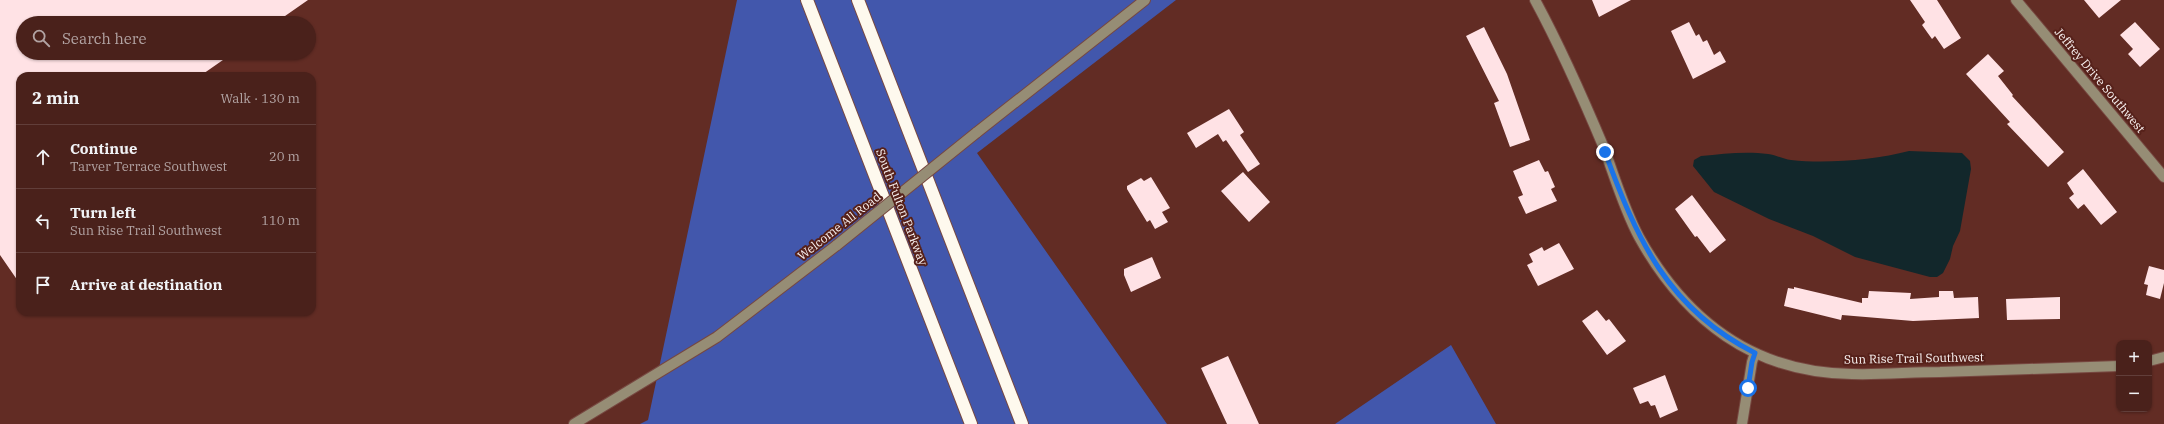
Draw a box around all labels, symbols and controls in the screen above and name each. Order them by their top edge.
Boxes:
search box [16,16,316,60]
street label: Jeffrey Drive Southwest [2052,24,2148,136]
icon: search [30,27,52,49]
text: Search here [62,29,147,48]
text: 2 min [32,87,80,109]
text: Walk · 130 m [221,90,300,107]
text: Continue [70,139,137,158]
route end [1596,143,1614,161]
icon: ahead [32,146,54,168]
street label: South Fulton Parkway [873,147,931,268]
text: 20 m [269,148,300,165]
text: Tarver Terrace Southwest [70,158,227,175]
street label: Welcome All Road [794,189,884,263]
text: Turn left [70,203,136,222]
icon: left [32,210,54,232]
text: 110 m [261,212,300,229]
text: Sun Rise Trail Southwest [70,222,222,239]
icon: arrive [32,274,54,296]
text: Arrive at destination [70,275,222,294]
map controls [2116,340,2152,412]
button: + [2116,340,2152,376]
street label: Sun Rise Trail Southwest [1844,349,1984,367]
button: − [2116,376,2152,412]
route start [1739,379,1757,397]

